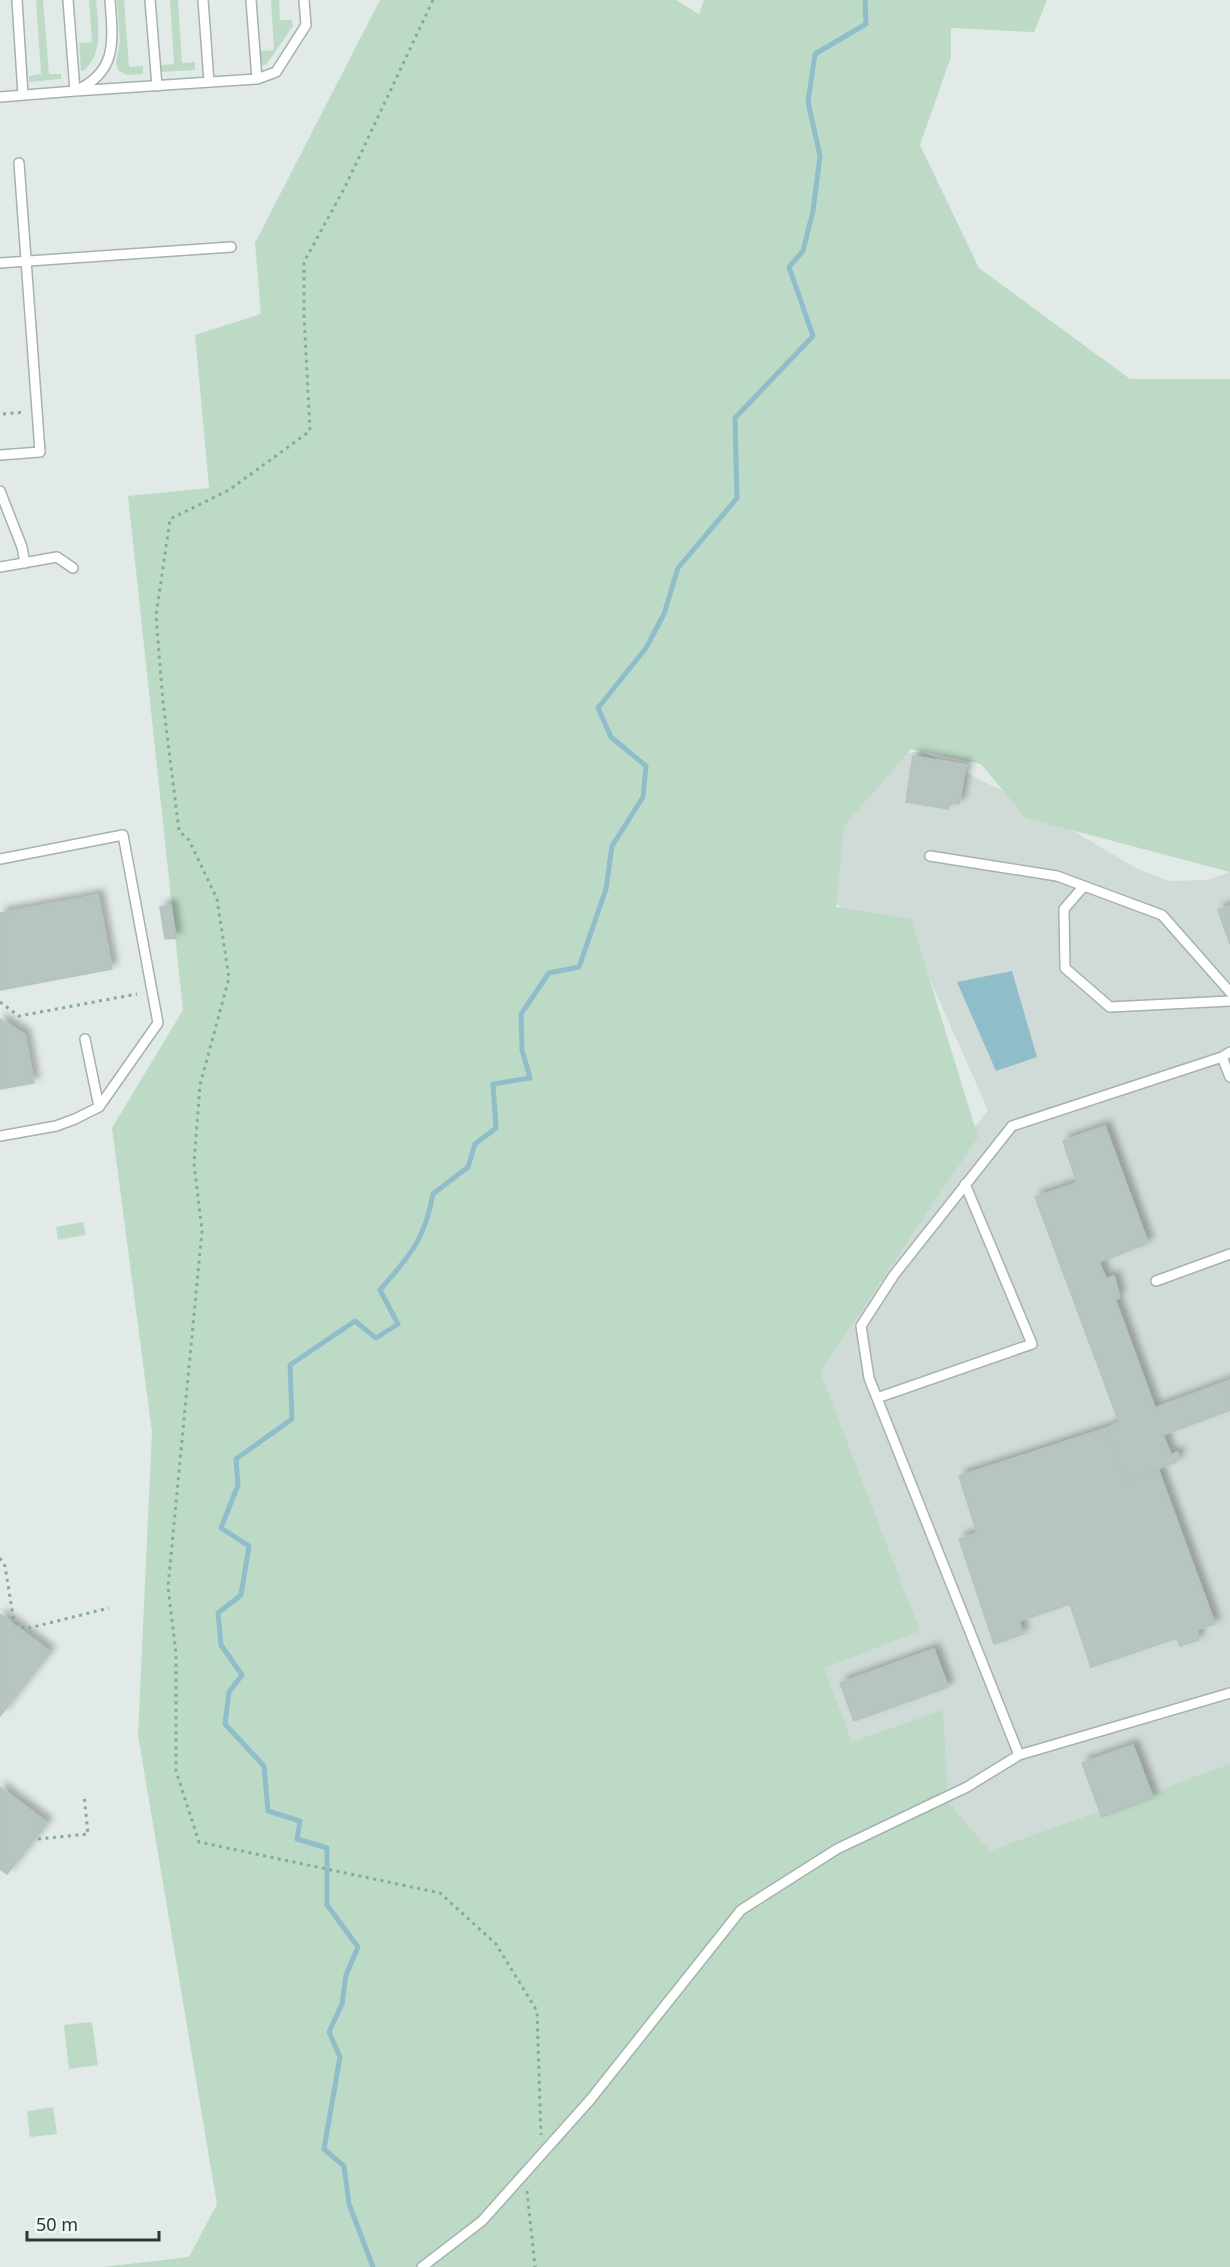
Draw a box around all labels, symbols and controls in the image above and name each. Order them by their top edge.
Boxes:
scale bar [27,2204,159,2242]
text: 50 m [36,2212,78,2236]

